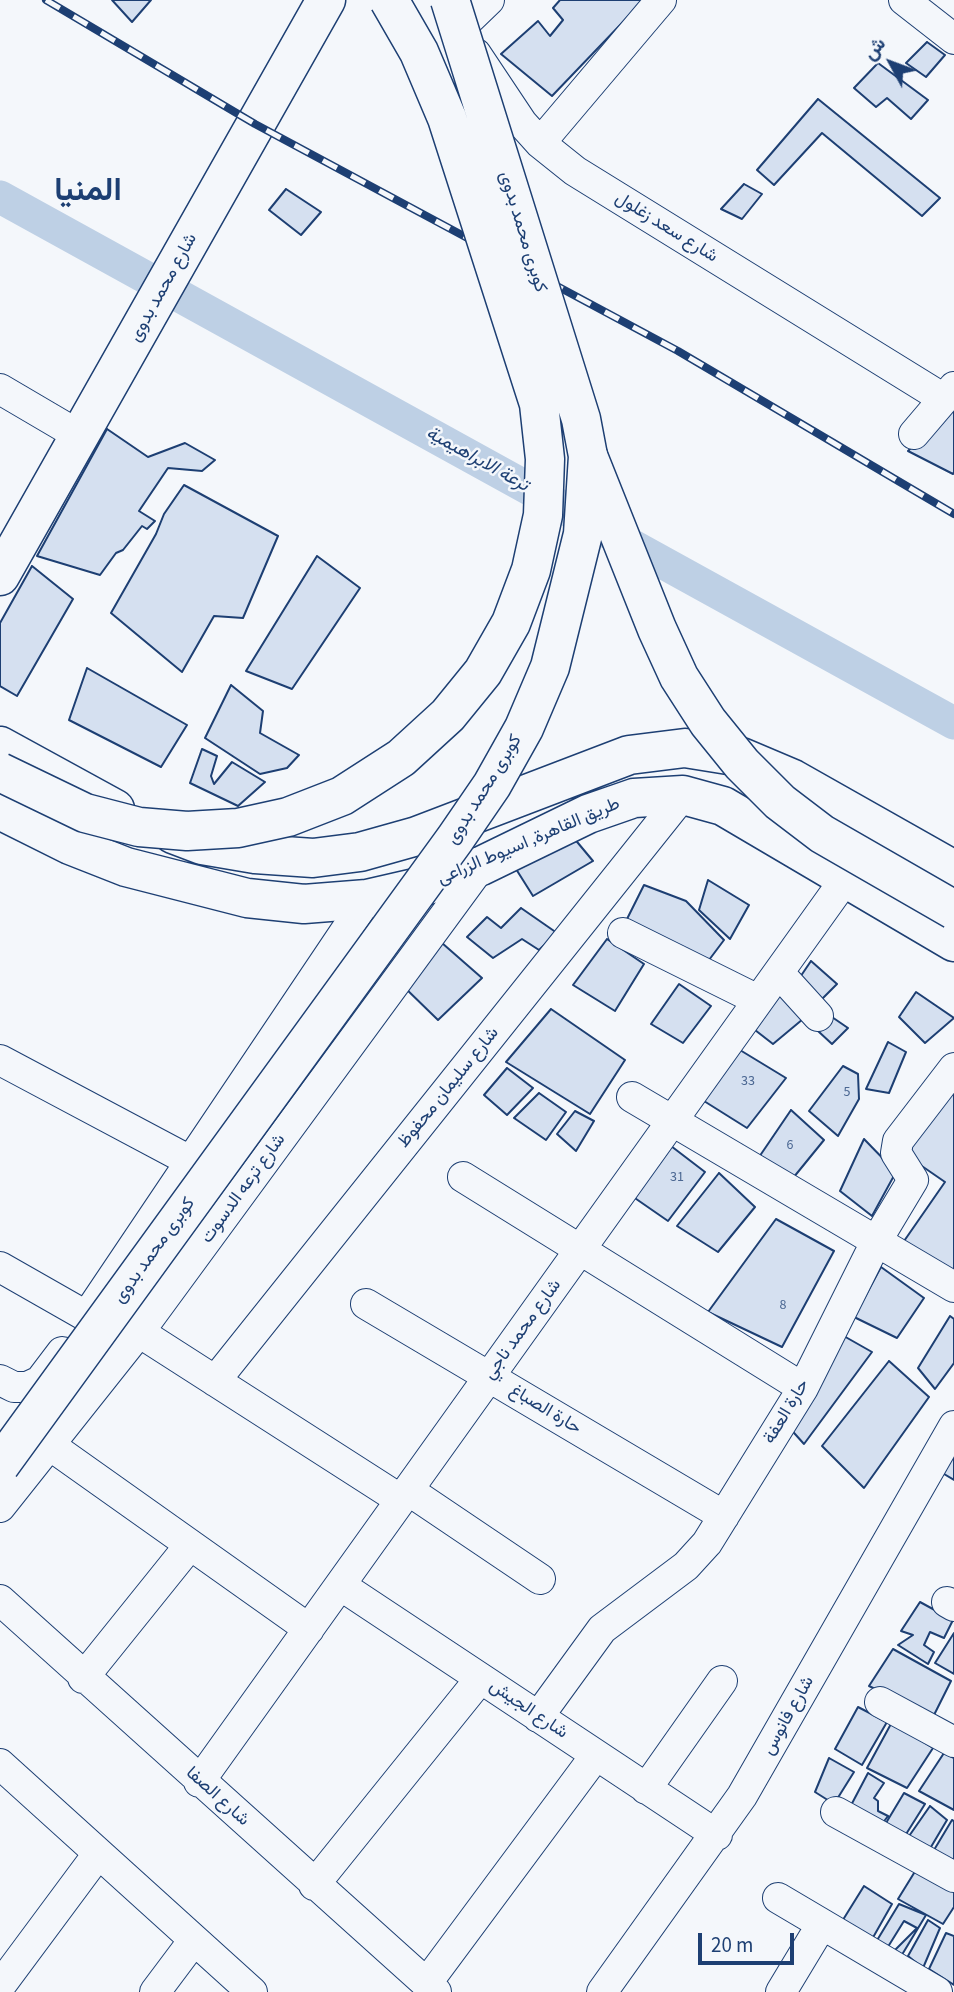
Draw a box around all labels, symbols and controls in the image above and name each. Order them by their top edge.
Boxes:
north arrow [856,28,926,98]
text: ش [857,31,892,66]
street label: كوبرى محمد بدوى [493,169,551,295]
district label: المنيا [54,174,122,212]
street label: شارع سعد زغلول [611,188,721,268]
street label: شارع محمد بدوى [125,230,203,346]
water label: ترعة الابراهيمية [422,422,532,498]
street label: كوبرى محمد بدوى [443,731,527,849]
street label: طريق القاهرة, اسيوط الزراعى [434,794,624,890]
street label: شارع سليمان محفوظ [394,1023,504,1153]
house number: 33 [741,1074,755,1090]
house number: 5 [844,1085,850,1101]
street label: شارع ترعه الدسوت [197,1130,291,1248]
house number: 6 [787,1138,793,1154]
house number: 31 [670,1170,684,1186]
street label: كوبرى محمد بدوى [109,1194,201,1308]
street label: شارع محمد ناجي [479,1276,567,1384]
house number: 8 [780,1298,786,1314]
street label: حارة العفة [759,1376,815,1448]
street label: حارة الصباغ [505,1380,585,1440]
street label: شارع فانوس [758,1673,820,1759]
street label: شارع الجيش [485,1676,571,1744]
street label: شارع الصفا [181,1763,253,1831]
scale bar [702,1918,798,1962]
text: 20 m [711,1930,753,1960]

